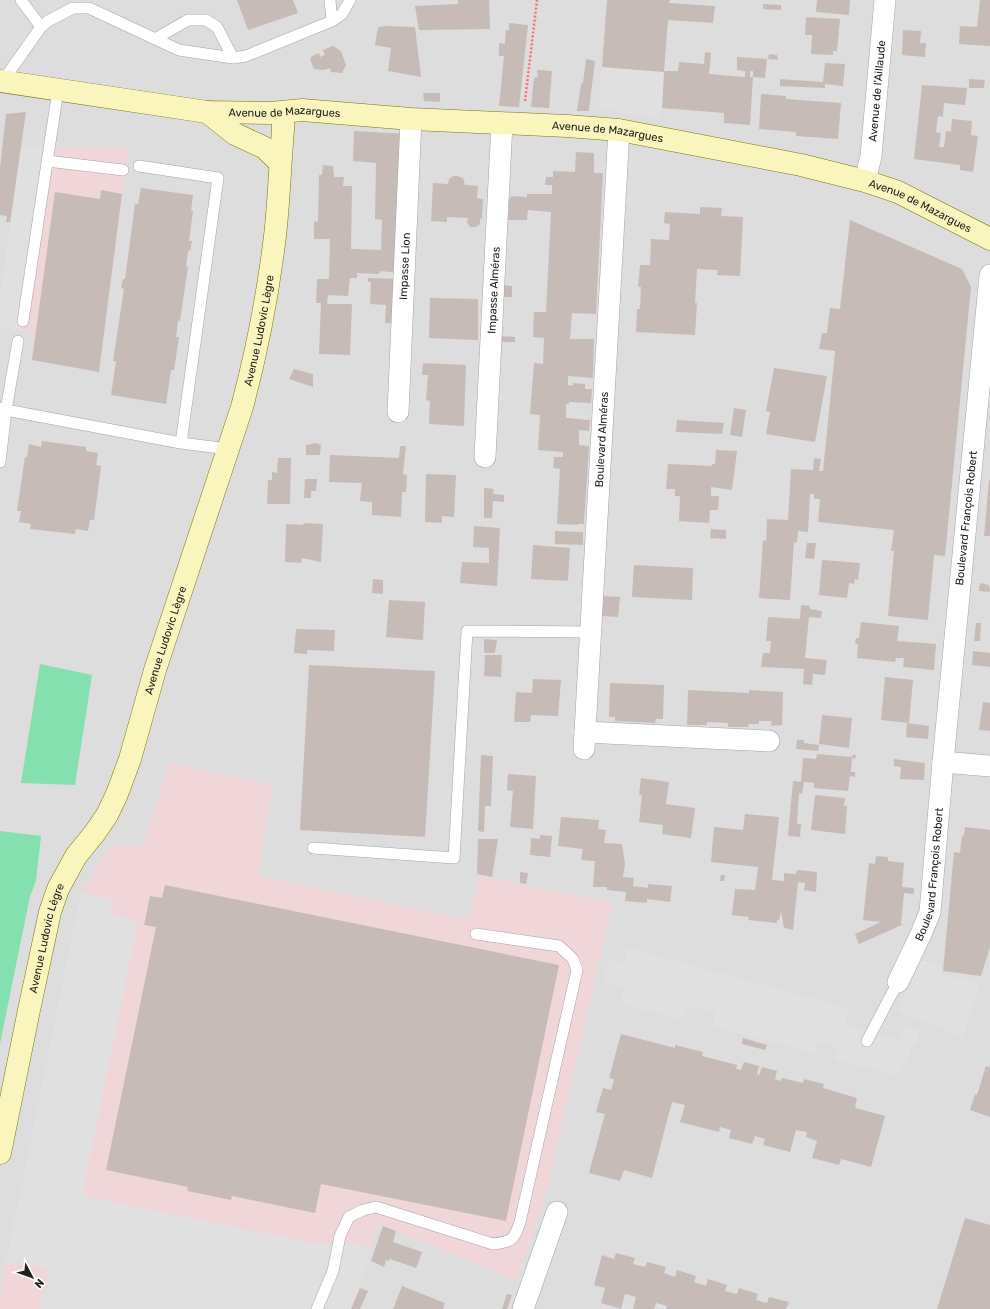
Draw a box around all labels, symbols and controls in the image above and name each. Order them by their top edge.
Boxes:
street label: Avenue de l'Aillaude [866,40,888,142]
street label: Avenue de Mazargues [228,104,341,120]
street label: Avenue de Mazargues [552,119,665,145]
street label: Avenue de Mazargues [867,177,974,236]
street label: Impasse Lion [397,232,413,300]
street label: Impasse Alméras [485,246,503,334]
street label: Avenue Ludovic Lègre [242,274,277,388]
street label: Boulevard Alméras [593,391,611,488]
street label: Boulevard François Robert [953,449,980,586]
street label: Avenue Ludovic Lègre [142,585,189,696]
street label: Boulevard François Robert [913,806,946,943]
street label: Avenue Ludovic Lègre [27,881,67,994]
north arrow [12,1257,52,1297]
text: N [32,1276,47,1291]

